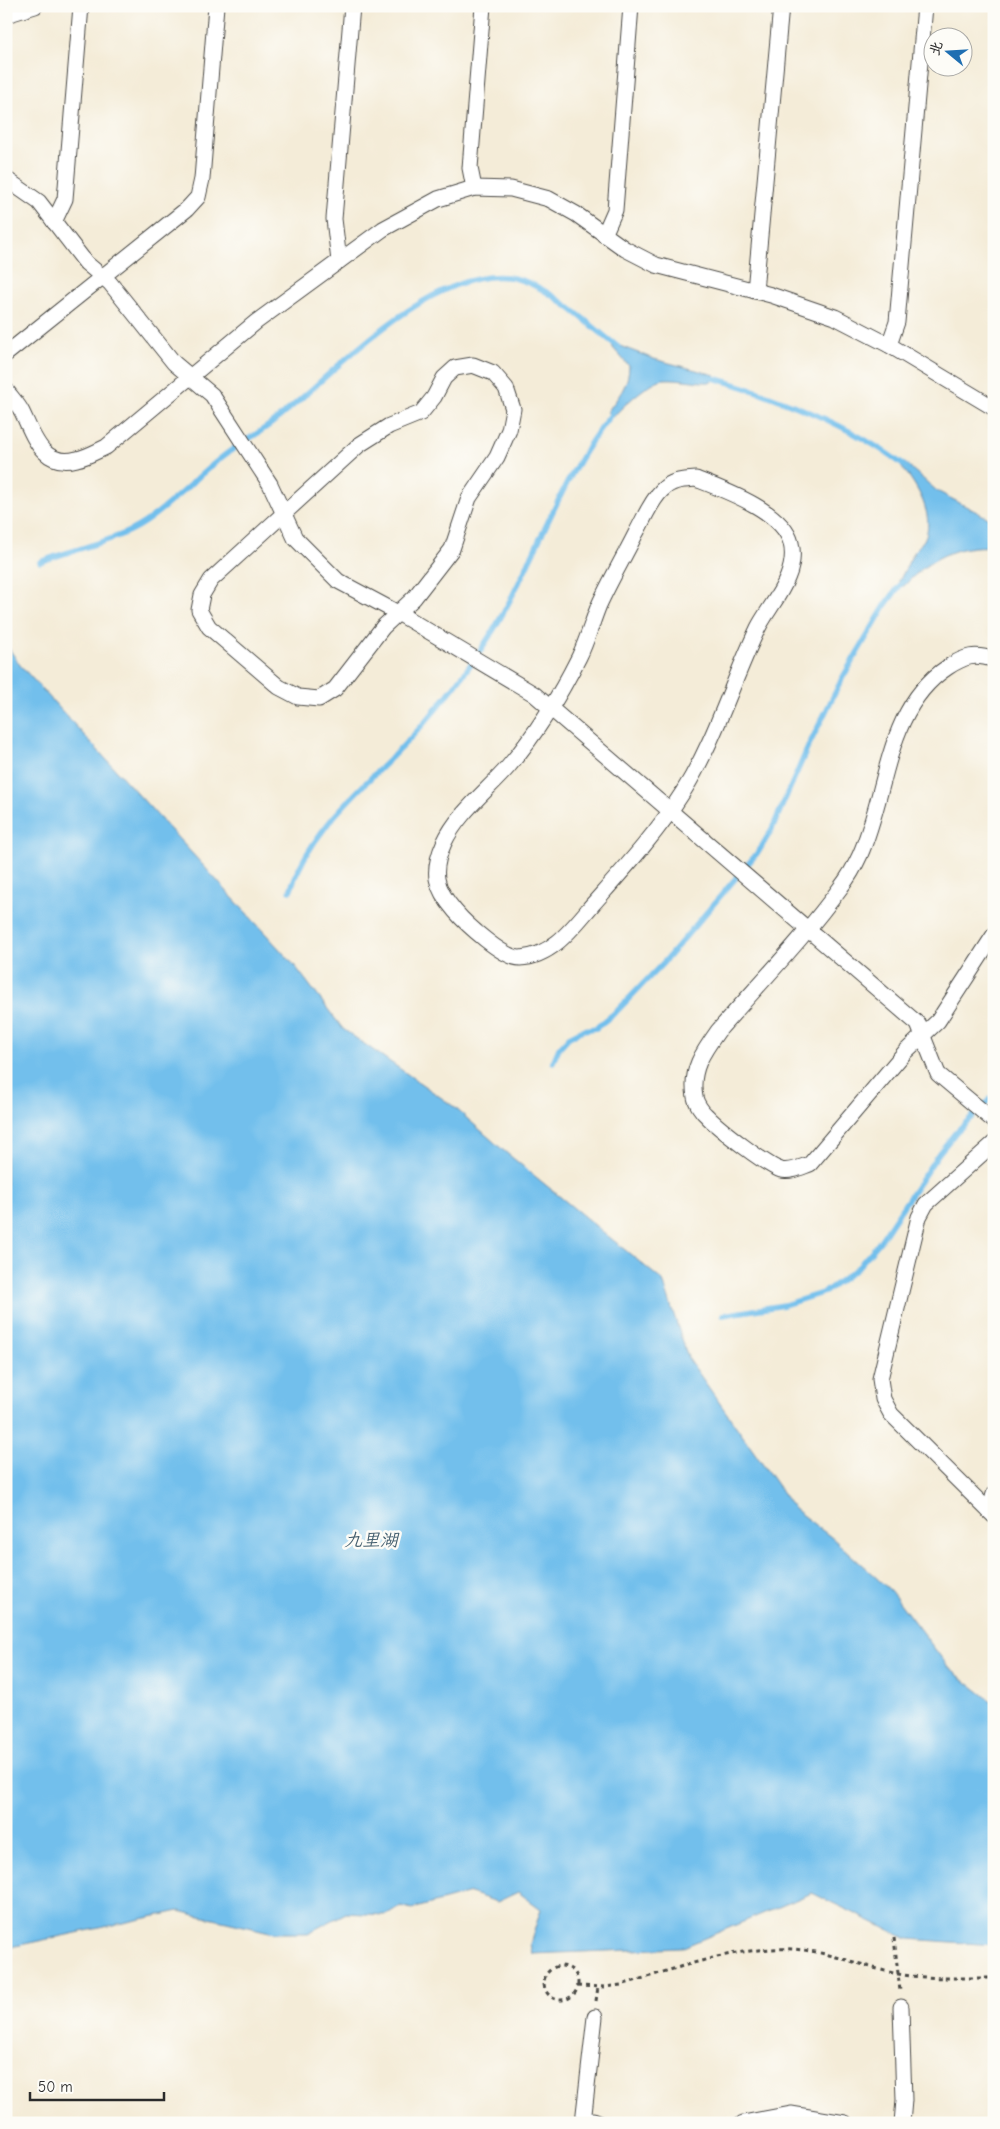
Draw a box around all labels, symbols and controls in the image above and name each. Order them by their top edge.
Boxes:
north arrow [922,28,972,78]
text: 北 [926,39,946,57]
water label: 九里湖 [344,1530,400,1551]
scale bar [30,2069,164,2101]
text: 50 m [38,2078,73,2096]

